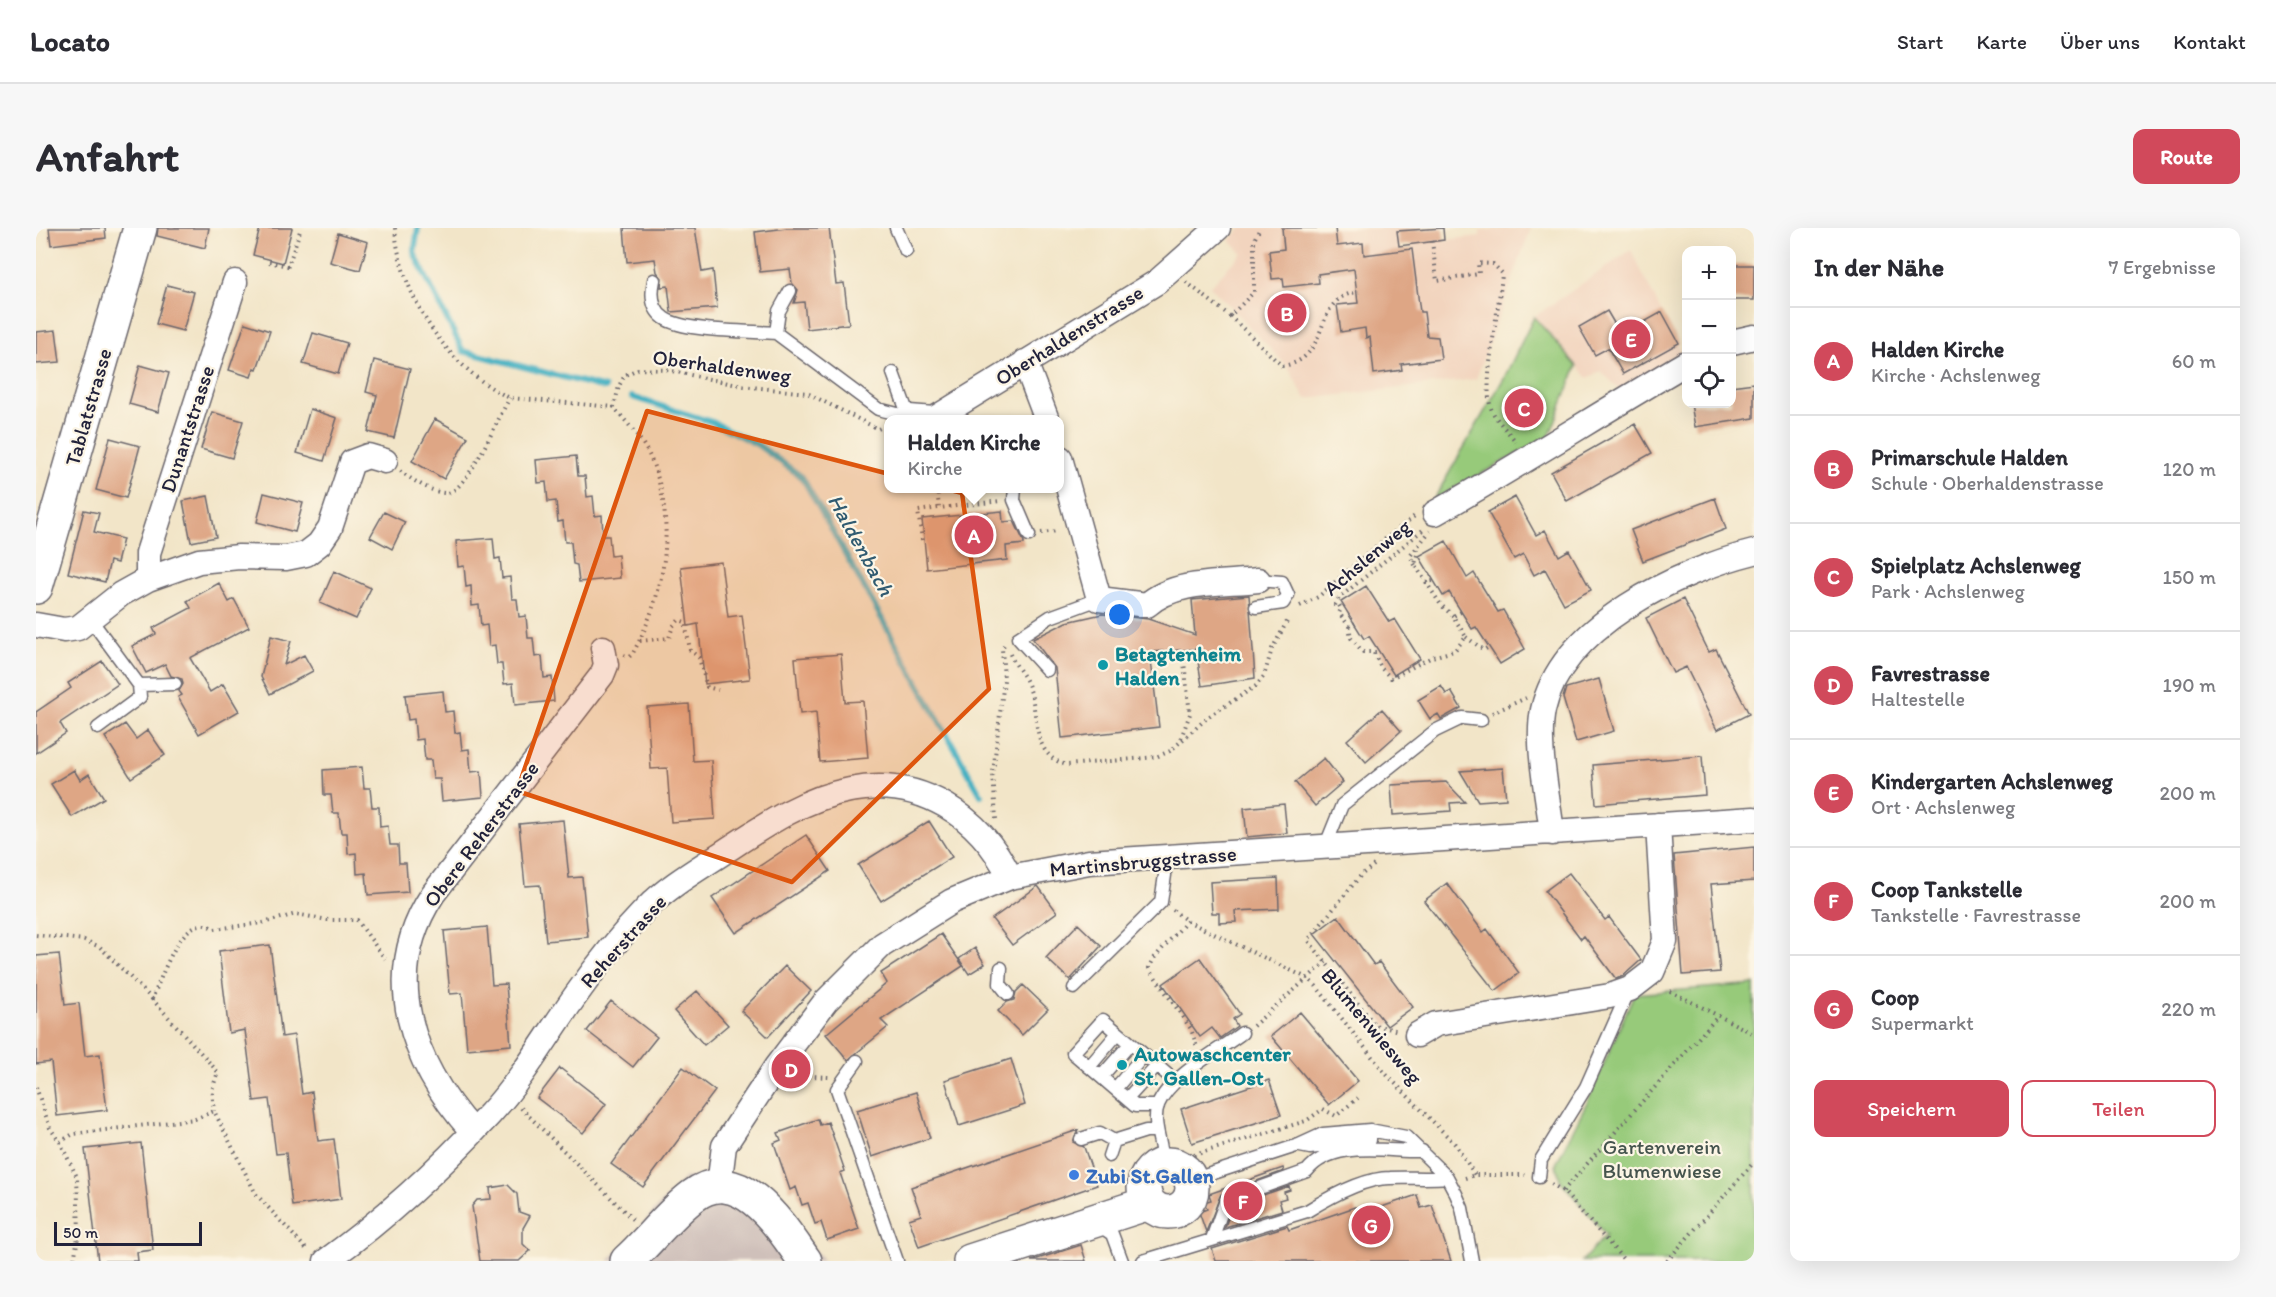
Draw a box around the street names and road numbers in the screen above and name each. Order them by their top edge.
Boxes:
street label: Oberhaldenstrasse [990,279,1148,391]
street label: Oberhaldenweg [651,344,793,388]
street label: Tablatstrasse [59,345,117,469]
street label: Dunantstrasse [155,362,219,496]
street label: Achslenweg [1318,513,1416,601]
street label: Obere Reherstrasse [418,756,544,912]
street label: Martinsbruggstrasse [1048,840,1238,882]
street label: Reherstrasse [575,889,671,993]
street label: Blumenwiesweg [1316,963,1428,1089]

